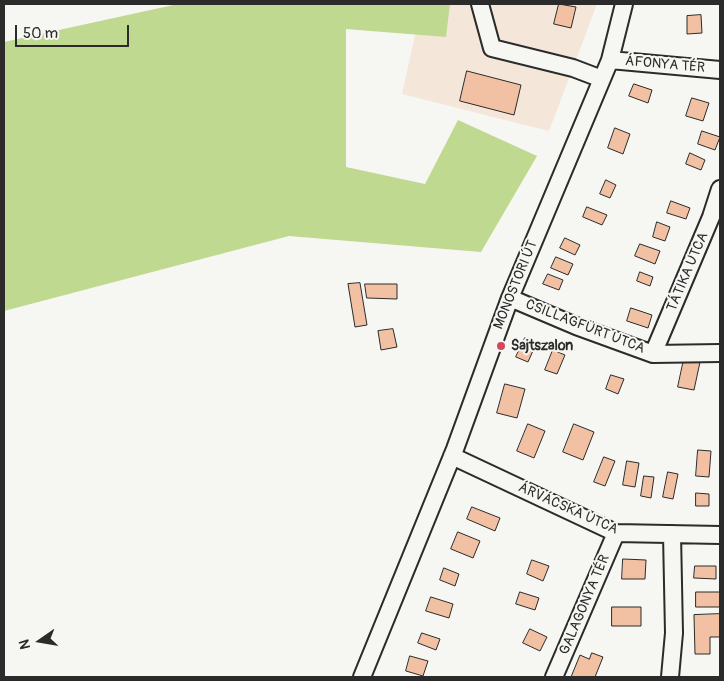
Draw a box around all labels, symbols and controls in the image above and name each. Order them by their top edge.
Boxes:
scale bar [18,15,131,47]
text: 50 m [23,24,58,43]
street label: ÁFONYA TÉR [624,53,706,77]
street label: TÁTIKA UTCA [664,230,712,314]
street label: MONOSTORI ÚT [491,238,541,332]
street label: CSILLAGFÜRT UTCA [523,296,647,358]
place label: Sajtszalon [511,338,573,354]
marker: Sajtszalon [495,340,507,352]
street label: ÁRVÁCSKA UTCA [515,479,621,539]
street label: GALAGONYA TÉR [556,552,614,658]
north arrow [15,616,65,666]
text: N [16,638,34,651]

